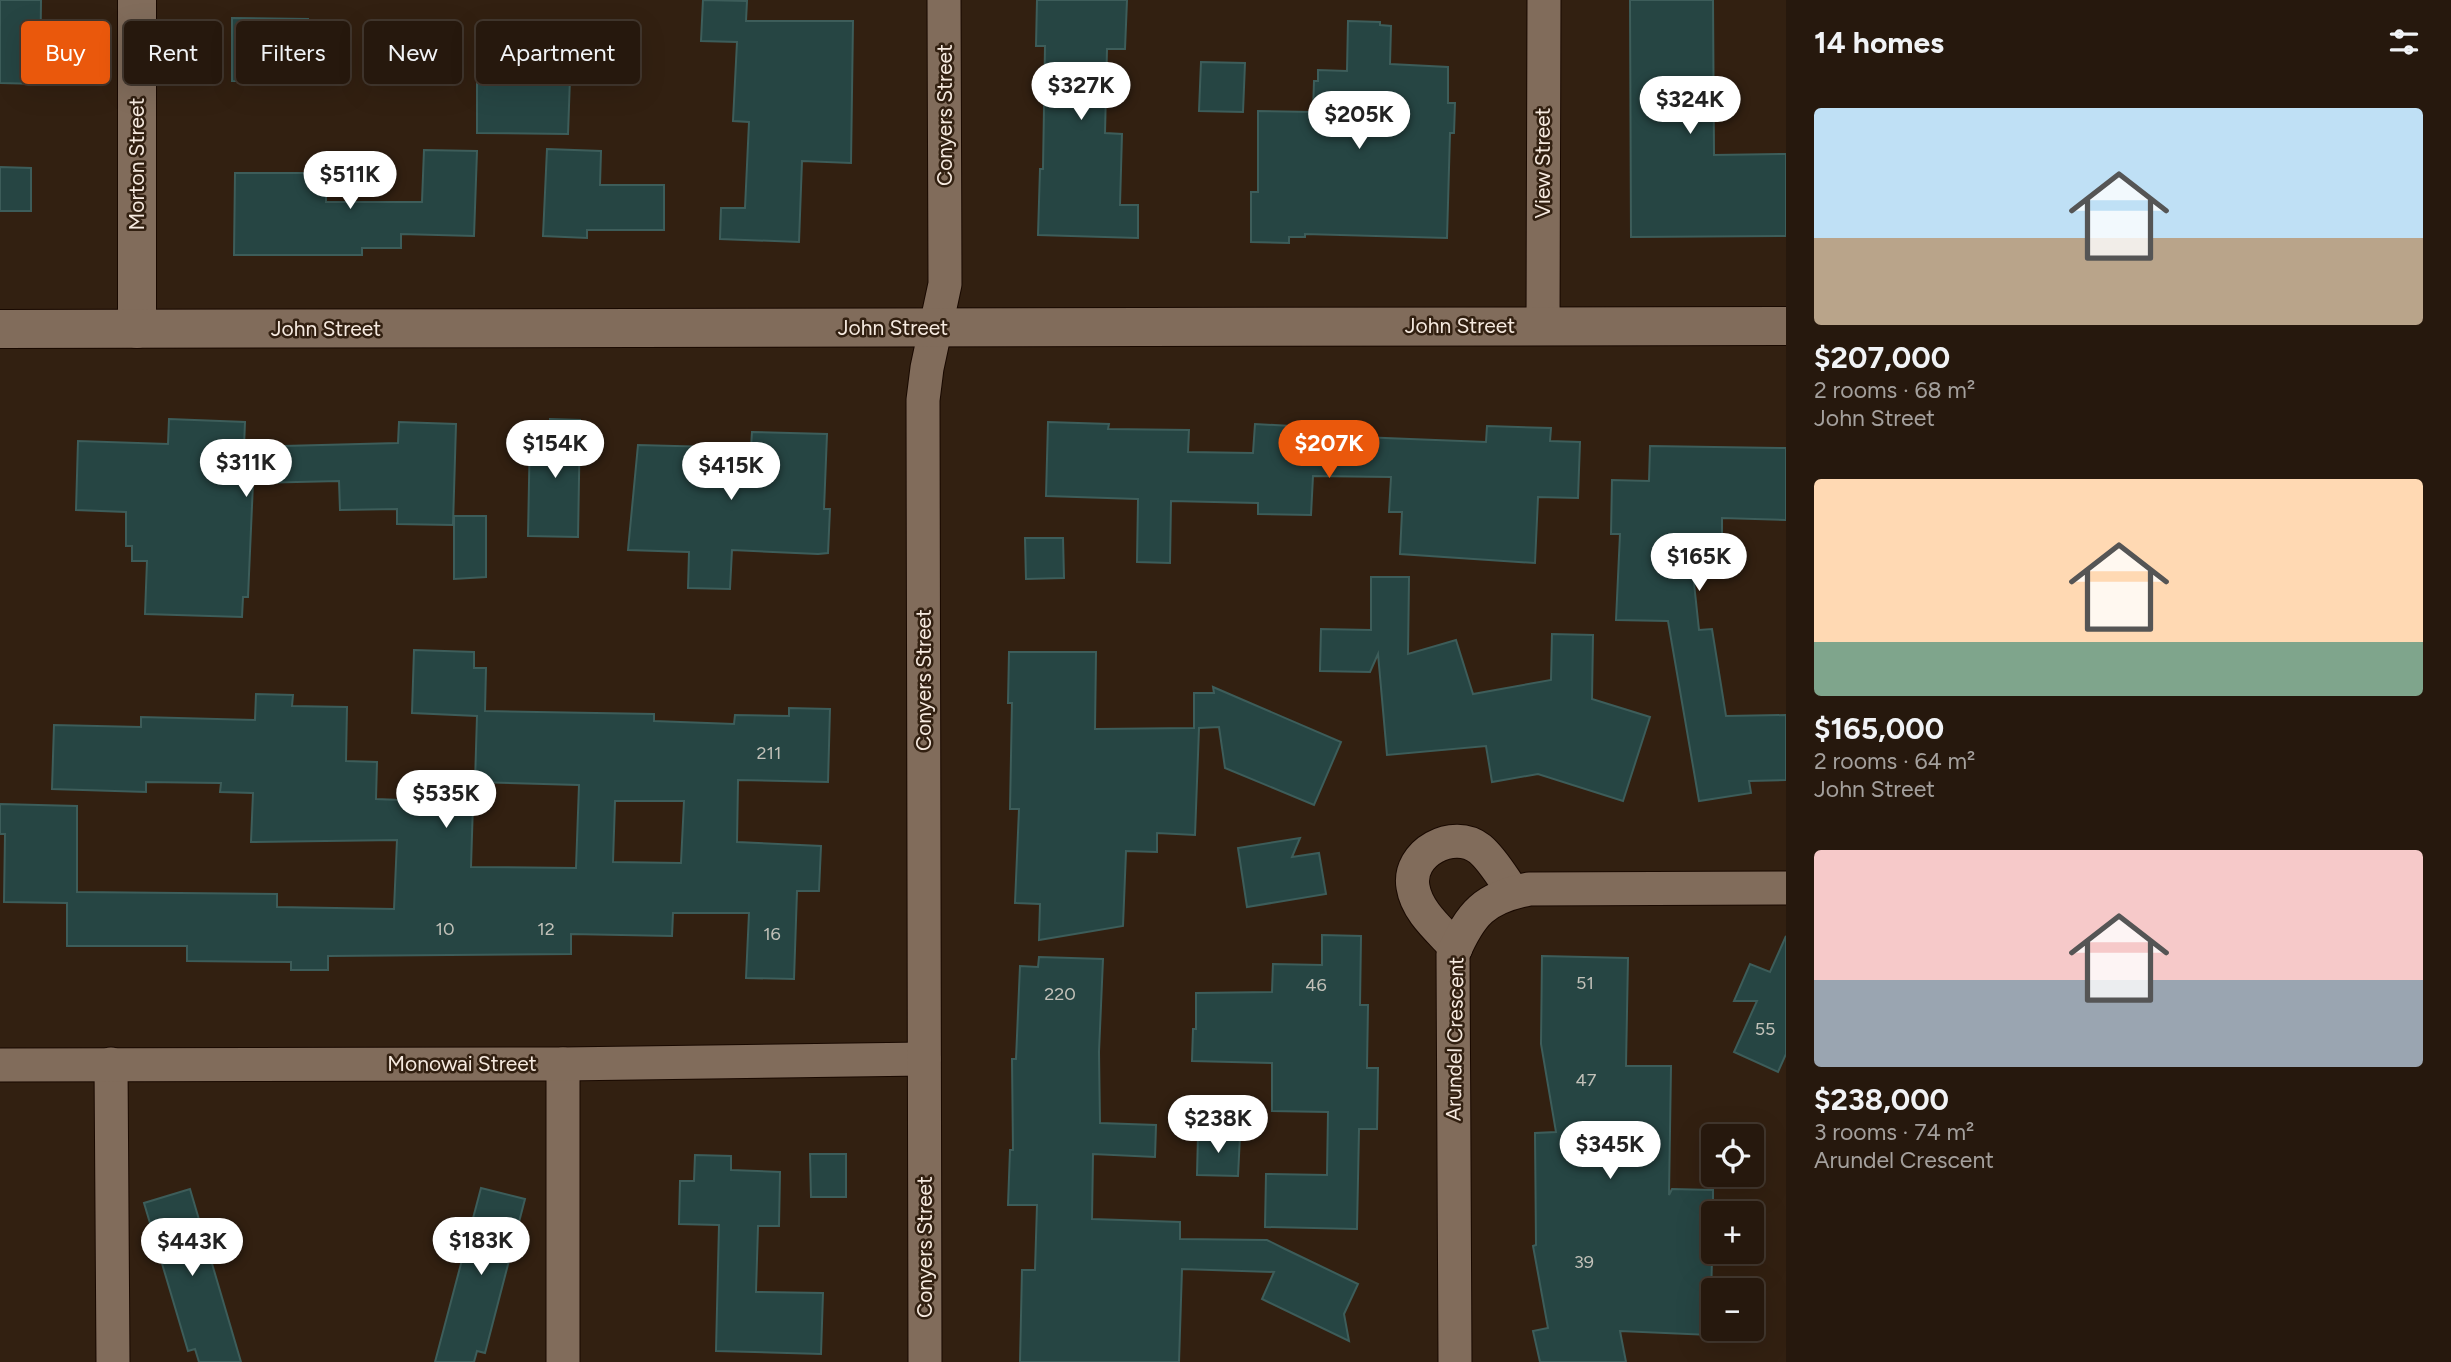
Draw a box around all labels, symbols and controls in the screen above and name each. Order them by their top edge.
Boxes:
chip: Buy [21,21,110,84]
chip: Rent [124,21,222,84]
chip: Filters [236,21,350,84]
chip: New [364,21,462,84]
chip: Apartment [476,21,640,84]
icon: filters [2385,23,2423,61]
text: 14 homes [1814,24,1944,61]
street label: Conyers Street [932,44,957,186]
pin: $327K [1032,62,1130,122]
text: $327K [1048,71,1114,99]
pin: $324K [1641,76,1739,136]
text: $324K [1656,85,1724,113]
pin: $205K [1310,92,1408,151]
street label: Morton Street [124,98,149,230]
text: $205K [1324,100,1394,128]
street label: View Street [1530,107,1555,219]
pin: $511K [301,152,399,211]
icon: home [2056,153,2182,279]
text: $511K [320,160,380,188]
street label: John Street [1405,313,1515,338]
street label: John Street [838,315,948,340]
street label: John Street [271,316,381,341]
text: $207,000 [1814,339,1950,376]
text: 2 rooms · 68 m² [1814,376,1975,404]
text: John Street [1814,404,1935,432]
pin: $154K [506,420,604,480]
pin: $207K [1280,420,1378,480]
text: $154K [522,429,588,457]
text: $207K [1294,429,1364,457]
pin: $311K [197,440,295,499]
pin: $415K [682,442,780,502]
text: $311K [216,448,276,476]
text: $415K [698,451,764,479]
icon: home [2056,524,2182,650]
pin: $165K [1650,534,1748,593]
text: $165K [1667,542,1731,570]
street label: Conyers Street [911,609,936,751]
text: $165,000 [1814,710,1944,747]
house number: 211 [757,742,781,764]
text: 2 rooms · 64 m² [1814,747,1975,775]
pin: $535K [397,770,495,830]
text: John Street [1814,775,1935,803]
text: $535K [412,779,480,807]
icon: home [2056,895,2182,1021]
house number: 10 [436,918,454,940]
house number: 12 [537,918,555,940]
house number: 16 [763,923,781,945]
street label: Arundel Crescent [1441,957,1468,1121]
house number: 51 [1576,972,1594,994]
house number: 46 [1305,974,1327,996]
house number: 220 [1044,983,1076,1005]
house number: 55 [1755,1018,1775,1040]
street label: Monowai Street [387,1051,537,1076]
house number: 47 [1576,1069,1597,1091]
text: $238,000 [1814,1081,1949,1118]
pin: $238K [1169,1096,1267,1155]
text: $238K [1184,1104,1252,1132]
text: 3 rooms · 74 m² [1814,1118,1974,1146]
pin: $345K [1561,1122,1659,1181]
map controls [1701,1124,1764,1341]
button: locate [1701,1124,1764,1187]
text: $345K [1576,1130,1644,1158]
text: Arundel Crescent [1814,1146,1994,1174]
street label: Conyers Street [912,1176,937,1318]
button: + [1701,1201,1764,1264]
pin: $443K [143,1218,241,1278]
pin: $183K [432,1218,530,1277]
text: $183K [449,1226,513,1254]
text: $443K [157,1227,227,1255]
house number: 39 [1574,1251,1594,1273]
button: − [1701,1278,1764,1341]

